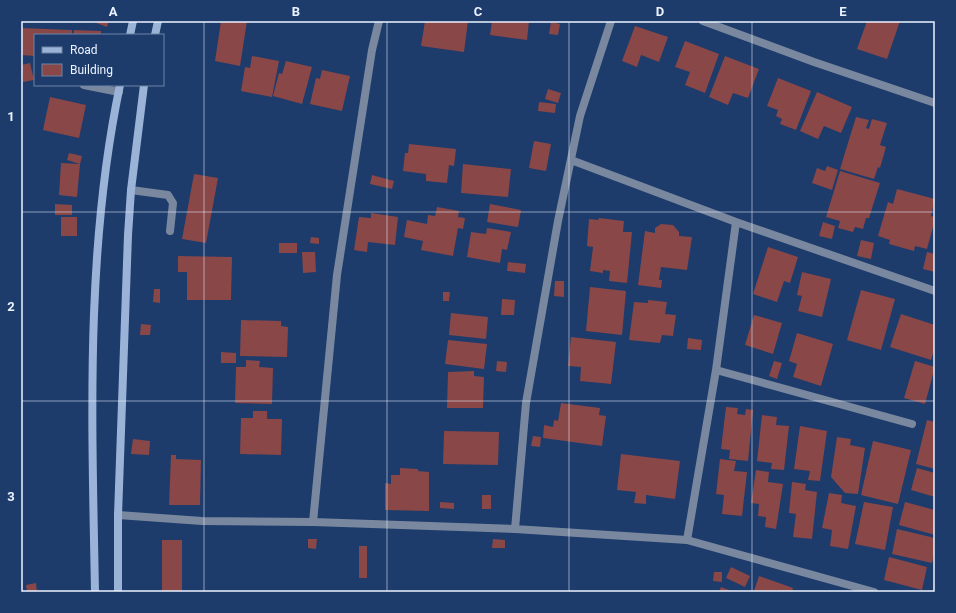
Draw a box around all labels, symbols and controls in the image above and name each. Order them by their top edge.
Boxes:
text: A [109,4,118,19]
text: B [292,4,300,19]
text: C [474,4,483,19]
text: D [656,4,664,19]
text: E [839,4,847,19]
legend [34,34,164,86]
text: Road [70,43,98,57]
text: Building [70,63,113,77]
text: 1 [7,109,15,124]
text: 2 [7,299,15,314]
text: 3 [7,489,15,504]

